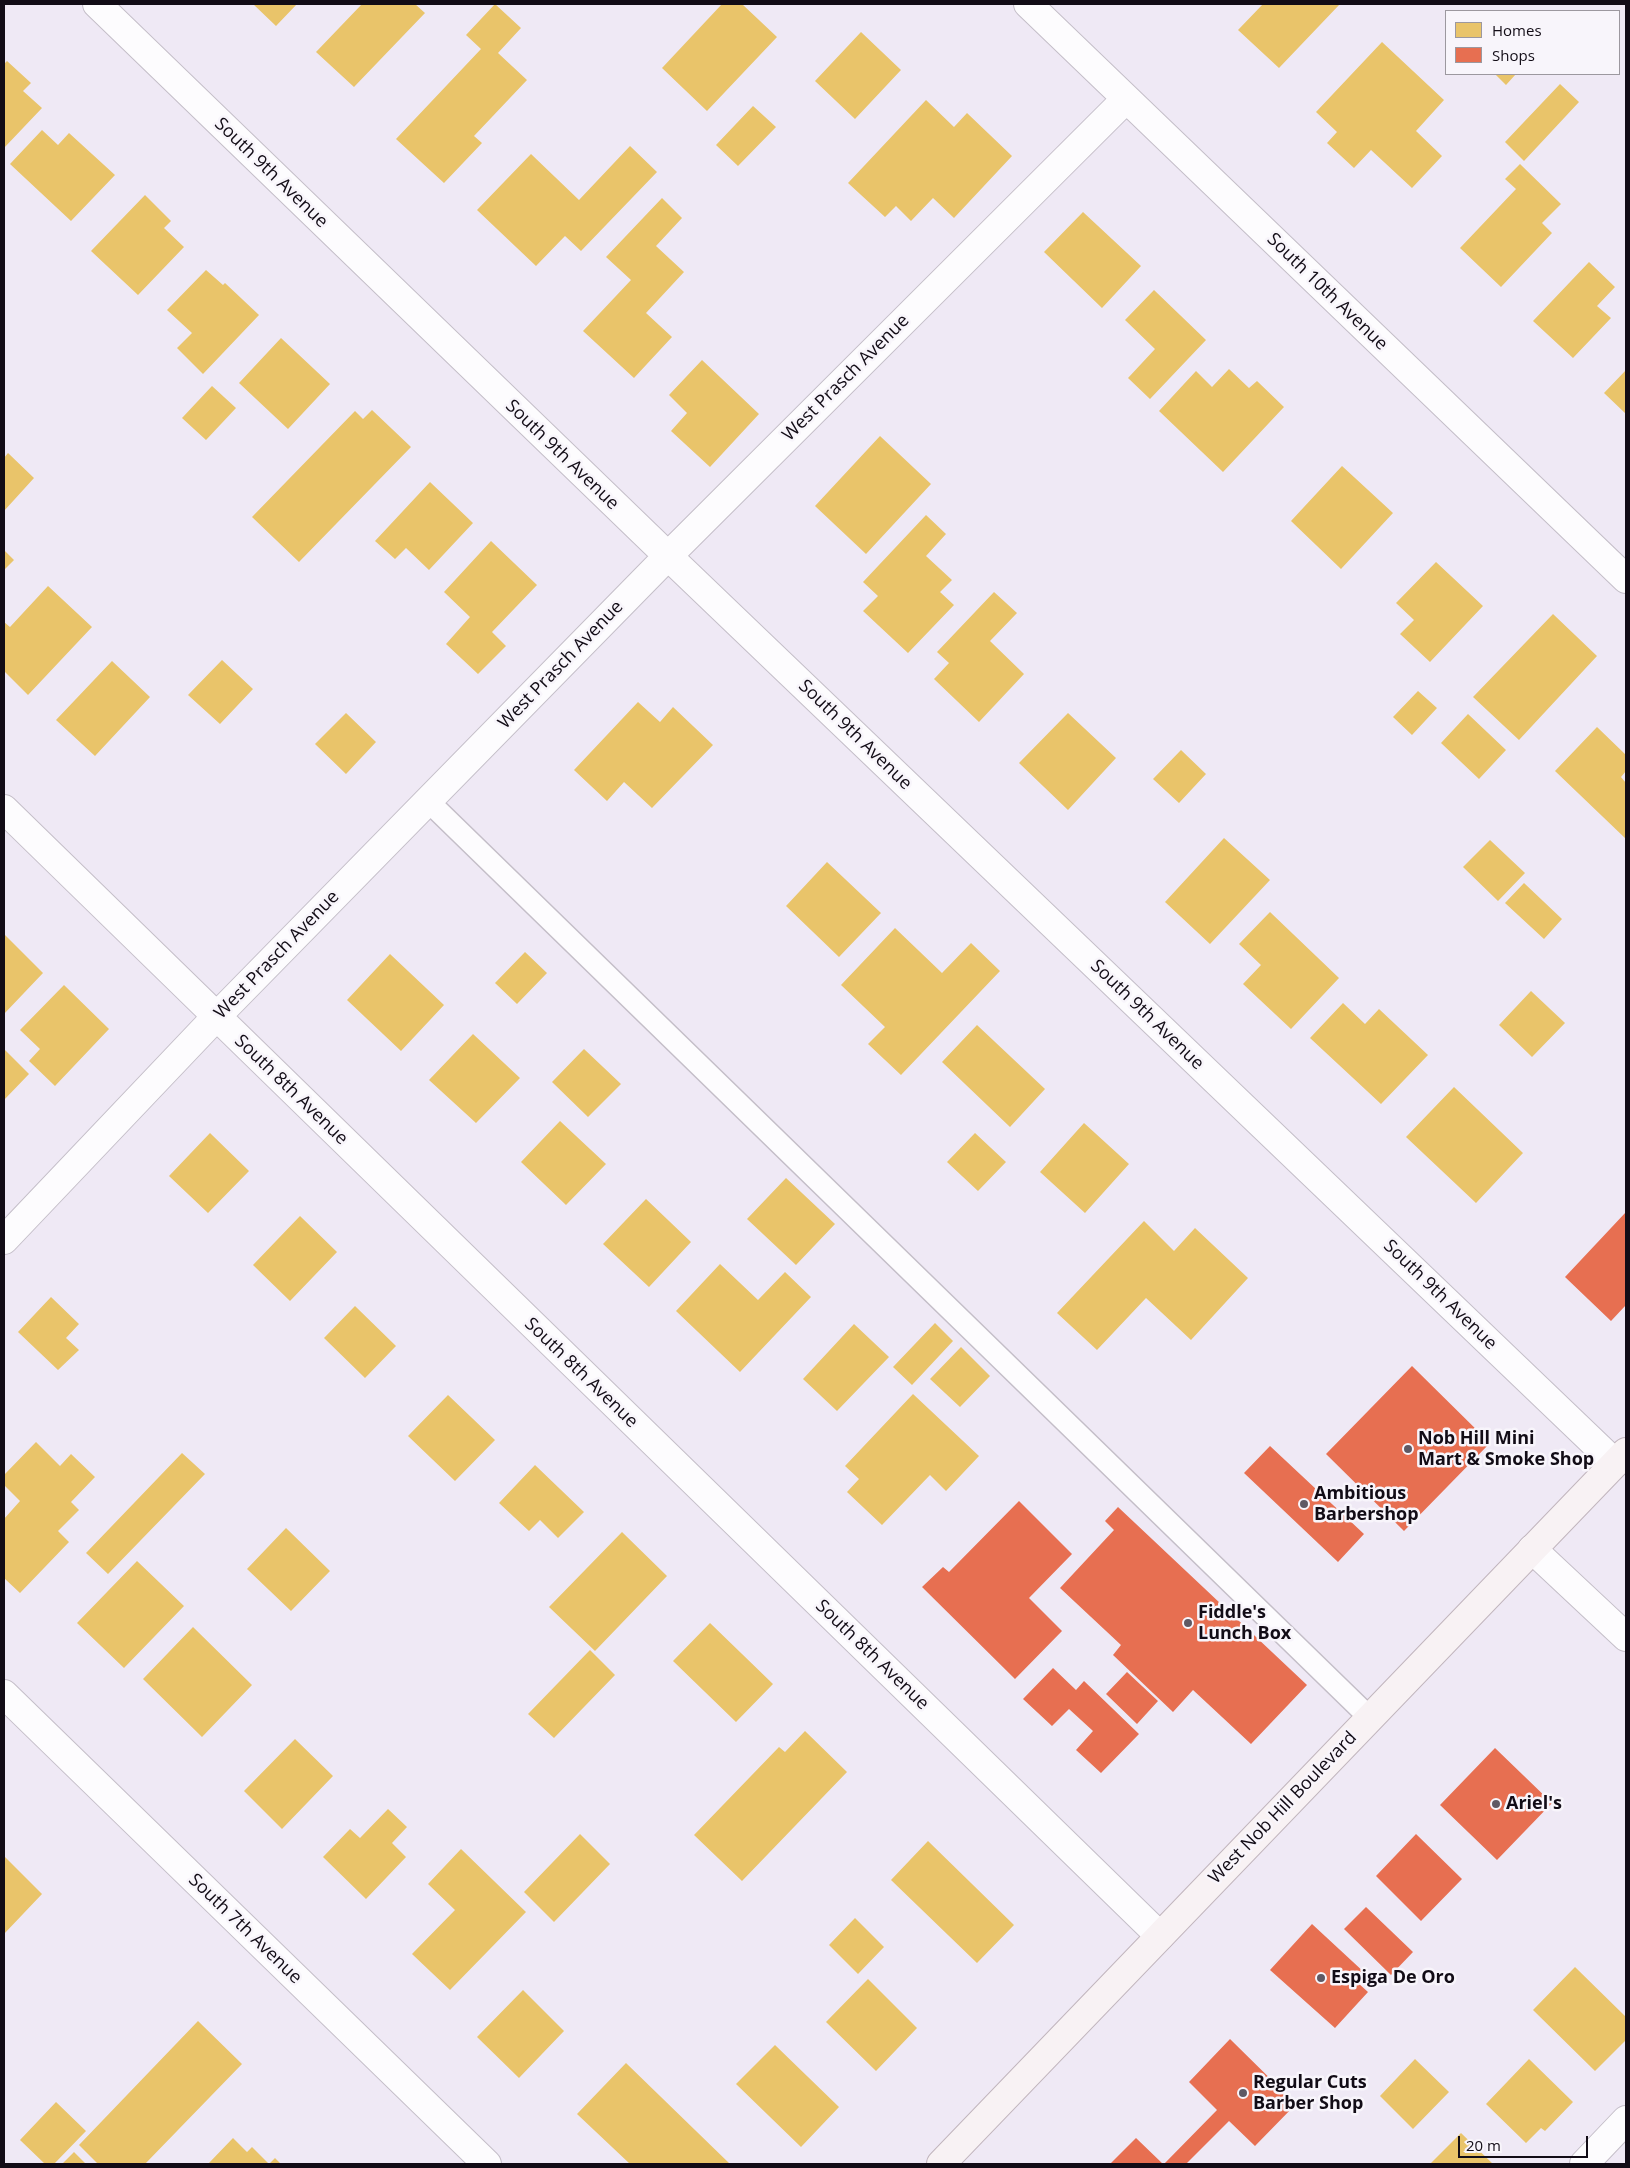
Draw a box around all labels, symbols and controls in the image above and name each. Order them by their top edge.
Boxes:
legend [1445,10,1620,75]
text: Homes [1492,20,1542,40]
text: Shops [1492,45,1535,65]
street label: South 9th Avenue [210,113,332,233]
street label: South 10th Avenue [1262,229,1392,355]
street label: West Prasch Avenue [778,310,914,446]
street label: South 9th Avenue [501,395,623,515]
street label: West Prasch Avenue [494,596,628,734]
street label: South 9th Avenue [794,675,916,795]
street label: West Prasch Avenue [210,886,344,1024]
street label: South 9th Avenue [1086,955,1208,1075]
street label: South 8th Avenue [230,1030,352,1150]
street label: South 9th Avenue [1379,1235,1501,1355]
street label: South 8th Avenue [520,1313,642,1433]
place label: Nob Hill Mini Mart & Smoke Shop [1418,1428,1594,1470]
marker: Nob Hill Mini Mart & Smoke Shop [1402,1443,1414,1455]
place label: Ambitious Barbershop [1314,1483,1419,1526]
marker: Ambitious Barbershop [1298,1498,1310,1510]
street label: South 8th Avenue [811,1595,933,1715]
place label: Fiddle's Lunch Box [1198,1602,1291,1645]
marker: Fiddle's Lunch Box [1182,1617,1194,1629]
street label: West Nob Hill Boulevard [1205,1727,1361,1889]
place label: Ariel's [1506,1793,1562,1815]
marker: Ariel's [1490,1798,1502,1810]
street label: South 7th Avenue [184,1869,306,1989]
place label: Espiga De Oro [1331,1967,1455,1989]
marker: Espiga De Oro [1315,1972,1327,1984]
place label: Regular Cuts Barber Shop [1253,2072,1367,2114]
marker: Regular Cuts Barber Shop [1237,2087,1249,2099]
scale bar [1460,2126,1590,2158]
text: 20 m [1466,2135,1501,2155]

